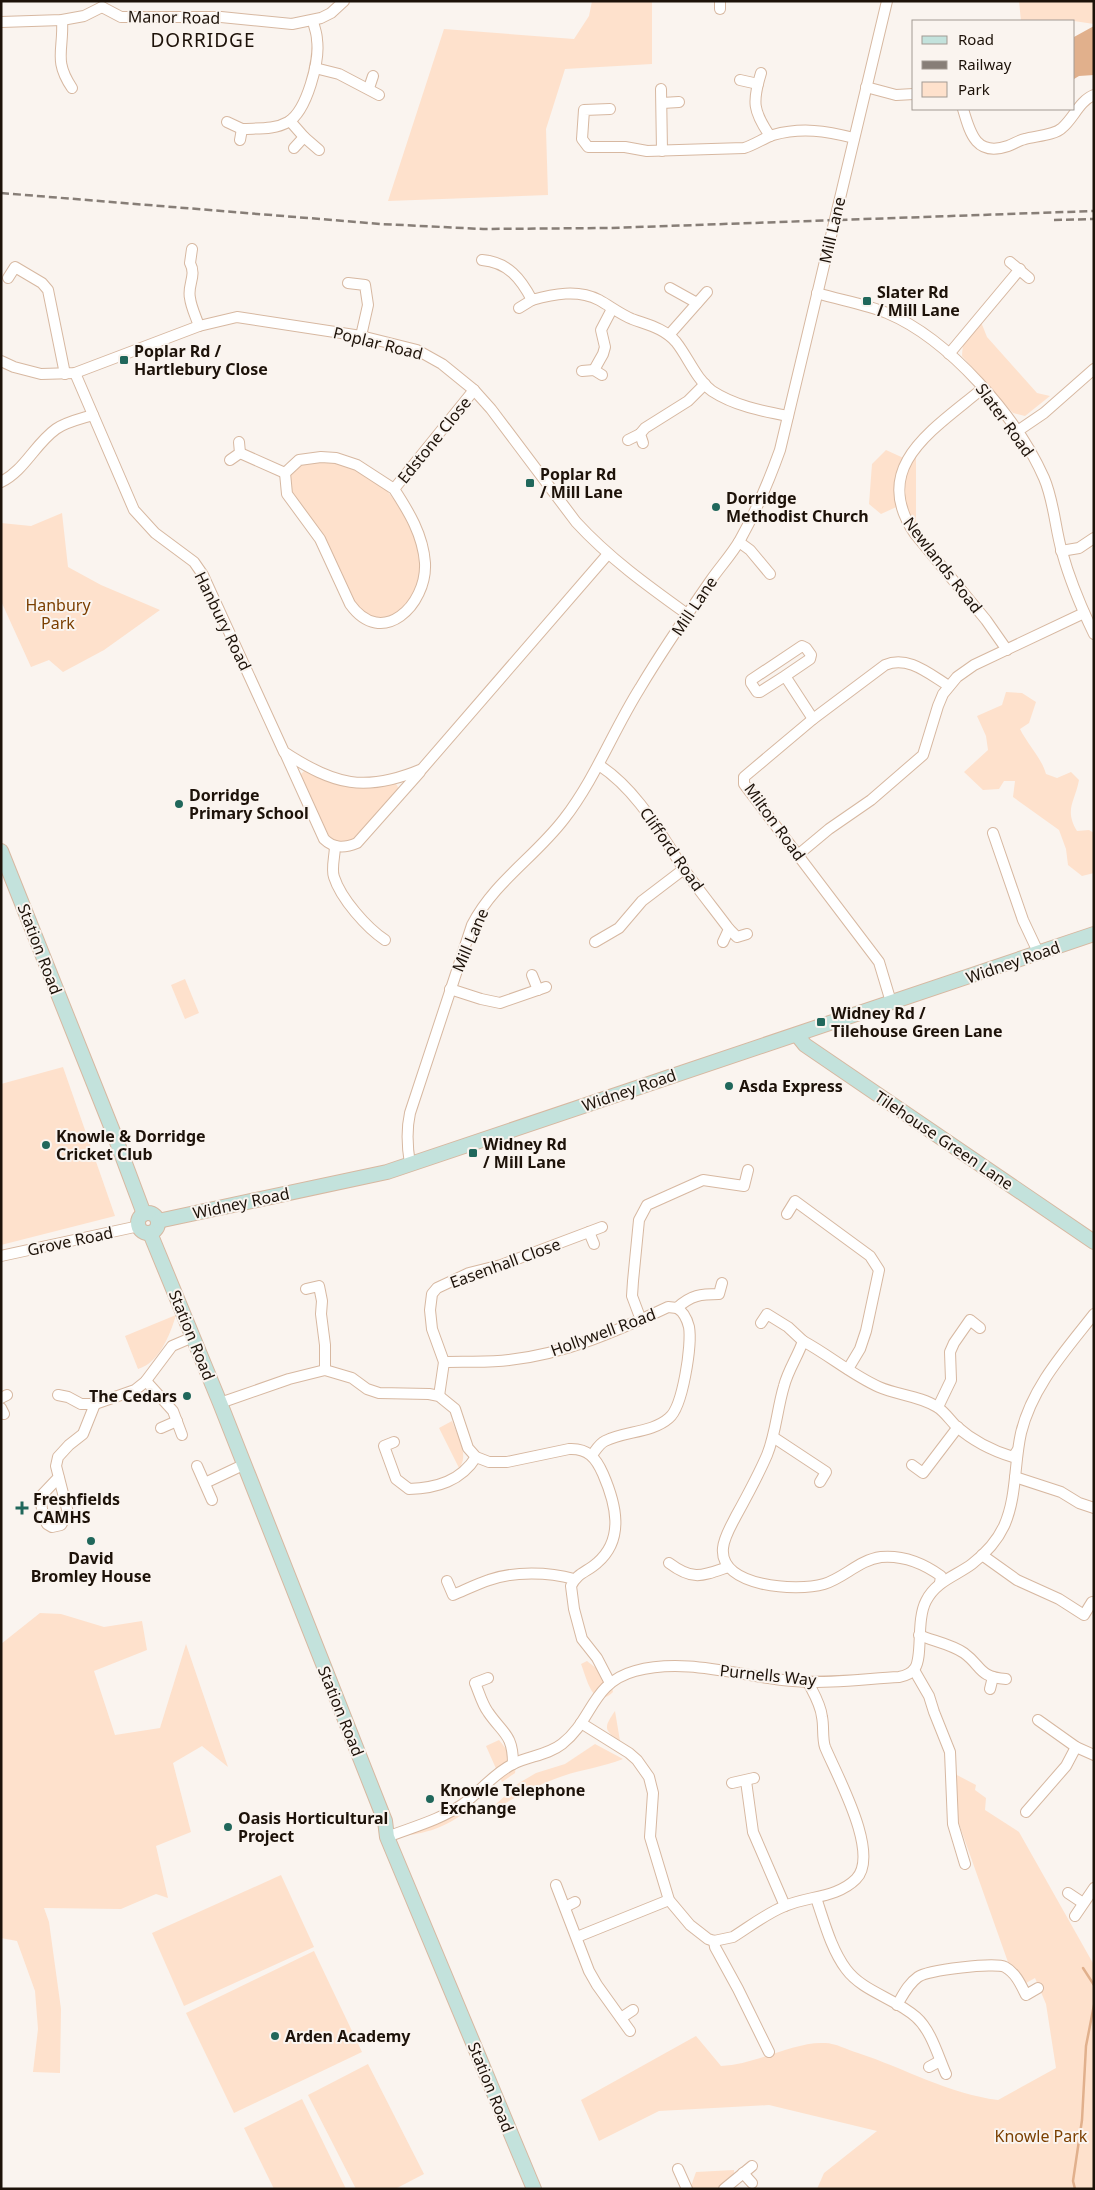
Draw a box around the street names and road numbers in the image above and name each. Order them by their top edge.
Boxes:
street label: Manor Road [128,5,220,29]
street label: Mill Lane [814,195,850,265]
street label: Poplar Road [331,321,425,365]
street label: Slater Road [971,379,1039,461]
street label: Edstone Close [392,392,476,488]
street label: Newlands Road [898,512,988,618]
street label: Hanbury Road [189,568,257,674]
street label: Mill Lane [666,572,722,640]
street label: Milton Road [739,779,811,865]
street label: Clifford Road [635,803,709,895]
street label: Station Road [13,900,67,998]
street label: Mill Lane [447,905,493,975]
street label: Widney Road [963,936,1063,988]
street label: Widney Road [579,1064,679,1116]
street label: Tilehouse Green Lane [870,1085,1018,1195]
street label: Widney Road [191,1182,291,1224]
street label: Grove Road [25,1221,115,1261]
street label: Easenhall Close [447,1233,563,1293]
street label: Station Road [164,1287,220,1383]
street label: Hollywell Road [547,1303,659,1361]
street label: Purnells Way [719,1659,818,1691]
street label: Station Road [313,1663,369,1759]
street label: Station Road [463,2039,519,2135]

